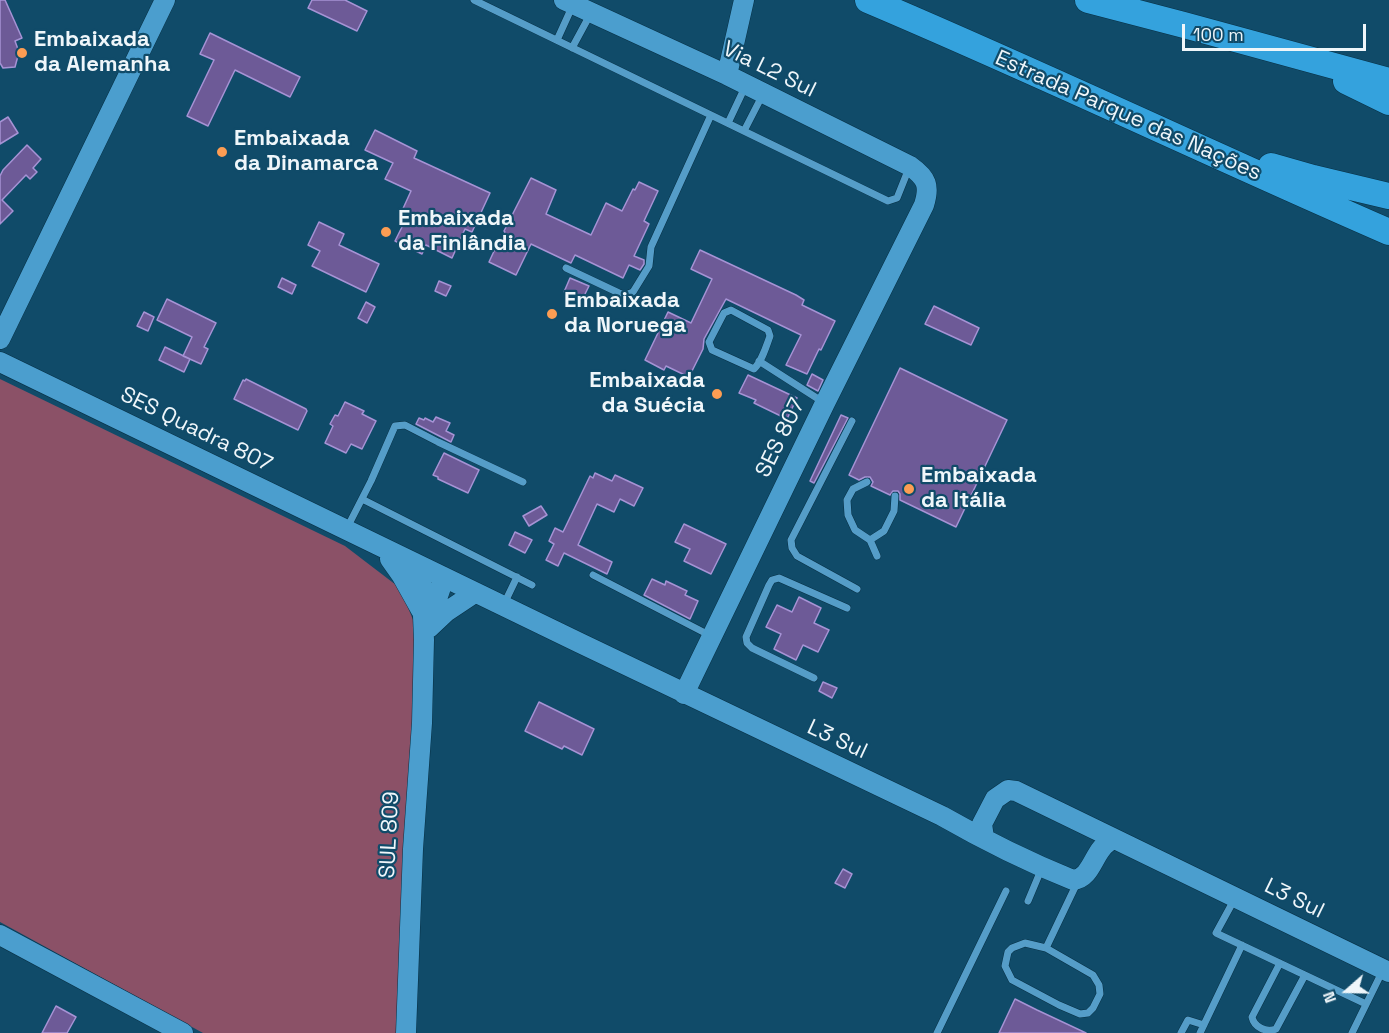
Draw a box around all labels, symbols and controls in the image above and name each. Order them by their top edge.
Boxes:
scale bar [1185,12,1370,50]
text: 100 m [1193,23,1244,46]
place label: Embaixada da Alemanha [34,27,170,78]
street label: Via L2 Sul [718,36,820,104]
street label: Estrada Parque das Nações [991,45,1265,187]
marker: Embaixada da Alemanha [15,46,29,60]
place label: Embaixada da Dinamarca [234,126,379,178]
marker: Embaixada da Dinamarca [215,145,229,159]
place label: Embaixada da Finlândia [398,206,526,258]
marker: Embaixada da Finlândia [379,225,393,239]
place label: Embaixada da Noruega [564,288,686,340]
marker: Embaixada da Noruega [545,307,559,321]
place label: Embaixada da Suécia [589,368,705,420]
street label: SES Quadra 807 [116,382,276,478]
marker: Embaixada da Suécia [710,387,724,401]
street label: SES 807 [751,394,811,482]
place label: Embaixada da Itália [921,463,1037,514]
marker: Embaixada da Itália [902,482,916,496]
street label: L3 Sul [803,715,871,765]
street label: SUL 809 [375,791,405,879]
street label: L3 Sul [1260,873,1328,925]
north arrow [1317,961,1377,1021]
text: N [1318,989,1341,1006]

